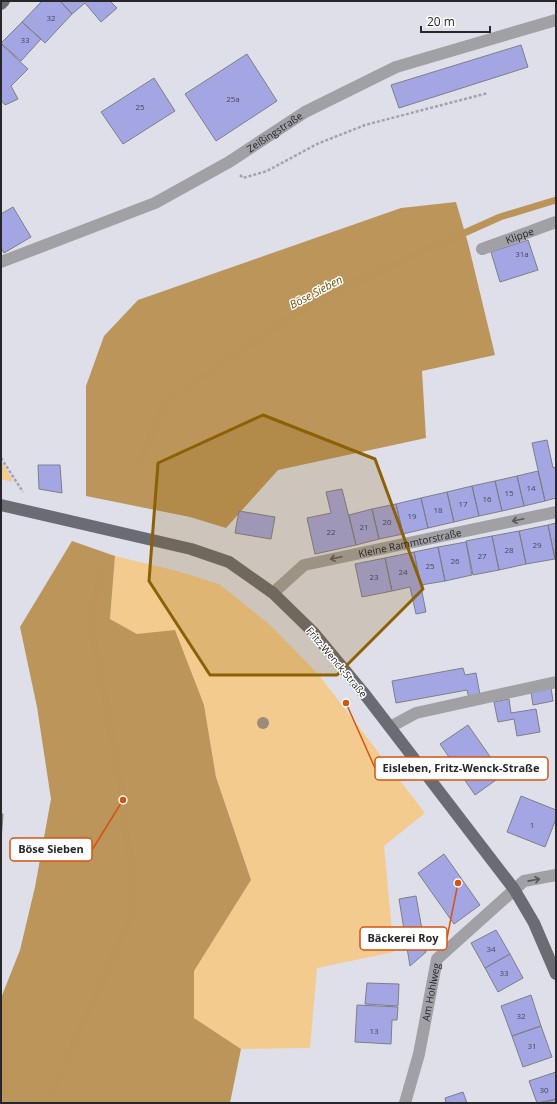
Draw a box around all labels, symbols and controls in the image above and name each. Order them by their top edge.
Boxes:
scale bar [421,8,490,34]
house number: 32 [46,12,56,23]
text: 20 m [427,13,455,30]
house number: 33 [20,34,30,45]
house number: 25a [226,93,240,104]
house number: 25 [135,101,145,112]
street label: Zeißingstraße [244,108,305,156]
street label: Klippe [504,224,536,247]
house number: 31a [515,248,529,259]
water label: Böse Sieben [287,271,345,312]
house number: 14 [526,482,536,493]
house number: 15 [504,487,514,498]
house number: 16 [482,493,492,504]
house number: 17 [458,498,468,509]
house number: 18 [433,504,443,515]
house number: 19 [407,510,417,521]
house number: 20 [382,516,392,527]
one-way arrow [512,516,525,524]
house number: 21 [359,521,369,532]
street label: Kleine Rammtorstraße [357,525,463,560]
house number: 22 [326,526,336,537]
house number: 29 [532,539,542,550]
house number: 28 [504,544,514,555]
house number: 27 [477,550,487,561]
one-way arrow [330,554,343,562]
house number: 26 [450,555,460,566]
house number: 25 [425,560,435,571]
house number: 24 [398,566,408,577]
house number: 23 [369,571,379,582]
street label: Fritz-Wenck-Straße [303,624,371,701]
callout: Eisleben, Fritz-Wenck-Straße [375,757,548,780]
text: Eisleben, Fritz-Wenck-Straße [383,760,540,775]
house number: 1 [530,819,534,830]
callout: Böse Sieben [10,838,92,861]
text: Böse Sieben [18,841,84,856]
one-way arrow [527,875,540,883]
callout: Bäckerei Roy [360,927,447,950]
text: Bäckerei Roy [367,930,439,945]
house number: 34 [486,943,496,954]
street label: Am Hohlweg [418,961,443,1022]
house number: 33 [499,967,509,978]
house number: 32 [516,1010,526,1021]
house number: 13 [369,1025,379,1036]
house number: 31 [527,1040,537,1051]
house number: 30 [539,1084,549,1095]

